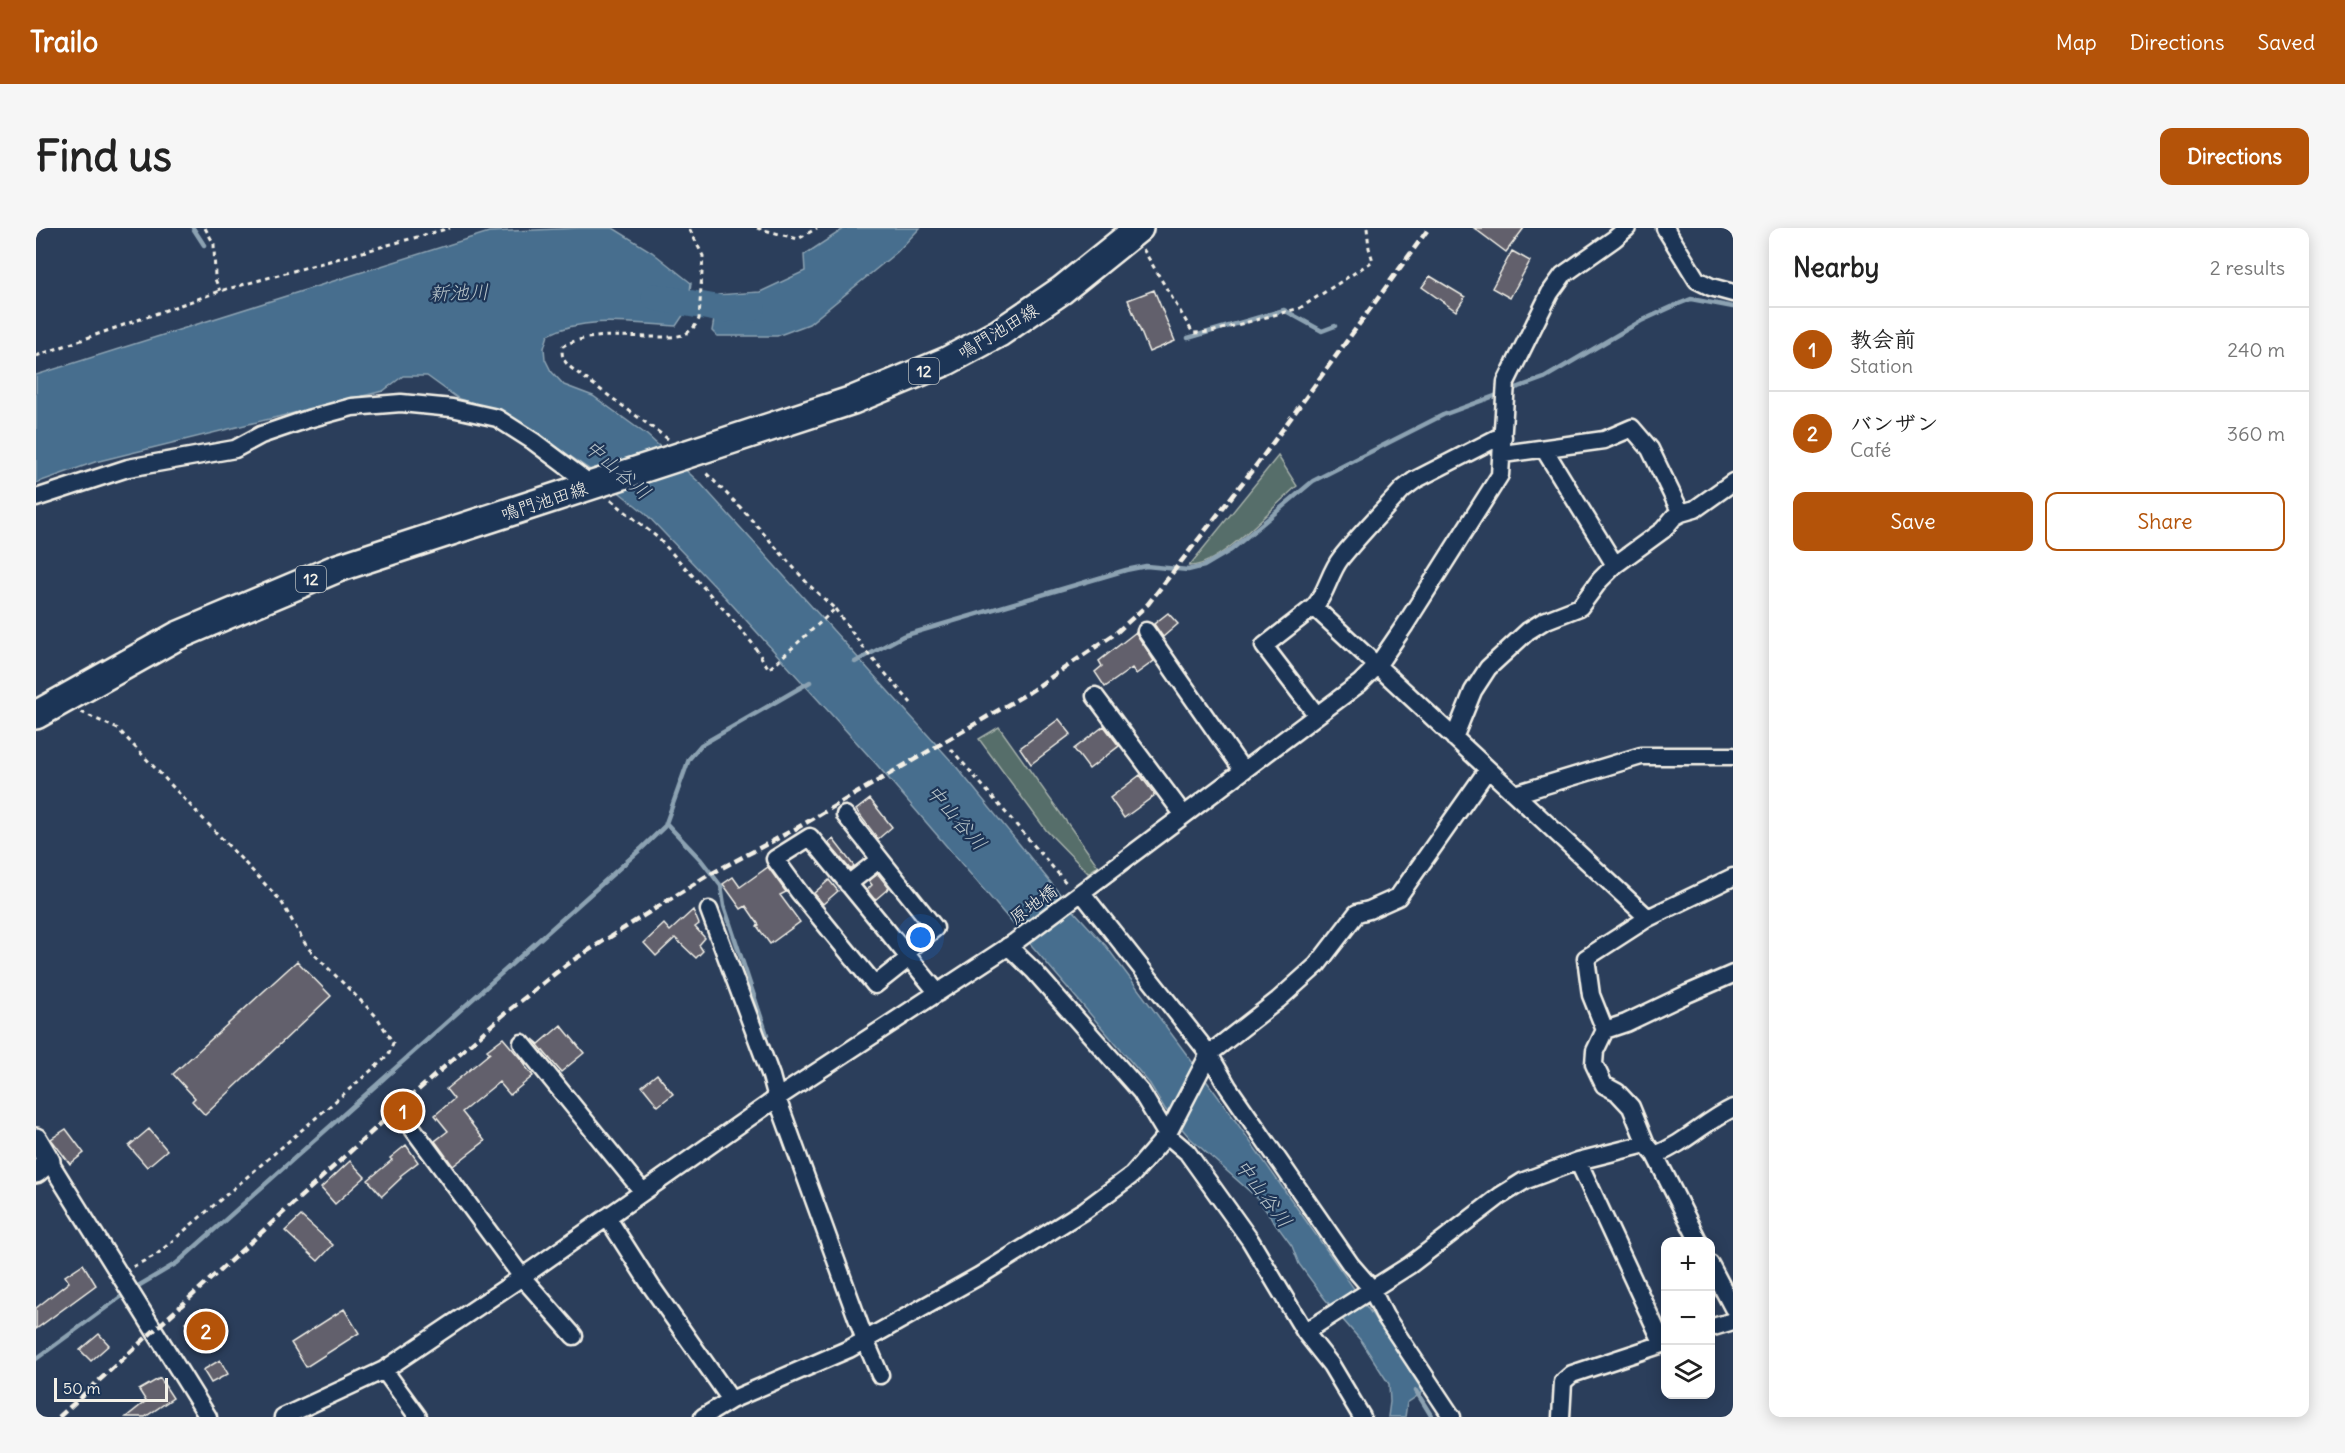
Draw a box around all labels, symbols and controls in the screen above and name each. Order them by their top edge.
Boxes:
text: Trailo [30,24,98,60]
text: Map [2056,29,2097,56]
text: Directions [2130,29,2224,56]
text: Saved [2257,29,2315,56]
button: Directions [2160,128,2309,185]
text: Find us [36,130,172,182]
text: Nearby [1793,251,1879,284]
text: 2 results [2210,255,2285,280]
water label: 新池川 [429,278,489,306]
street label: 鳴門池田線 [954,298,1042,364]
text: 教会前 [1850,325,1916,353]
text: 1 [1809,337,1816,362]
text: 240 m [2227,337,2285,362]
text: Station [1850,353,1913,378]
road number: 12 [909,358,939,384]
text: バンザン [1850,409,1938,437]
text: 2 [1807,421,1818,446]
text: 360 m [2227,421,2285,446]
water label: 中山谷川 [580,433,656,505]
text: Café [1850,437,1891,462]
street label: 鳴門池田線 [498,476,590,526]
button: Save [1793,492,2033,551]
button: Share [2045,492,2285,551]
road number: 12 [296,566,326,592]
water label: 中山谷川 [921,779,993,855]
street label: 原地橋 [1004,879,1062,929]
your location [906,923,935,952]
pin: 1 [384,1088,422,1134]
water label: 中山谷川 [1230,1154,1298,1232]
map controls [1661,1237,1715,1399]
button: + [1661,1237,1715,1291]
button: − [1661,1291,1715,1345]
pin: 2 [186,1308,226,1354]
button: layers [1661,1345,1715,1399]
scale bar [54,1375,168,1402]
text: 50 m [63,1378,101,1398]

